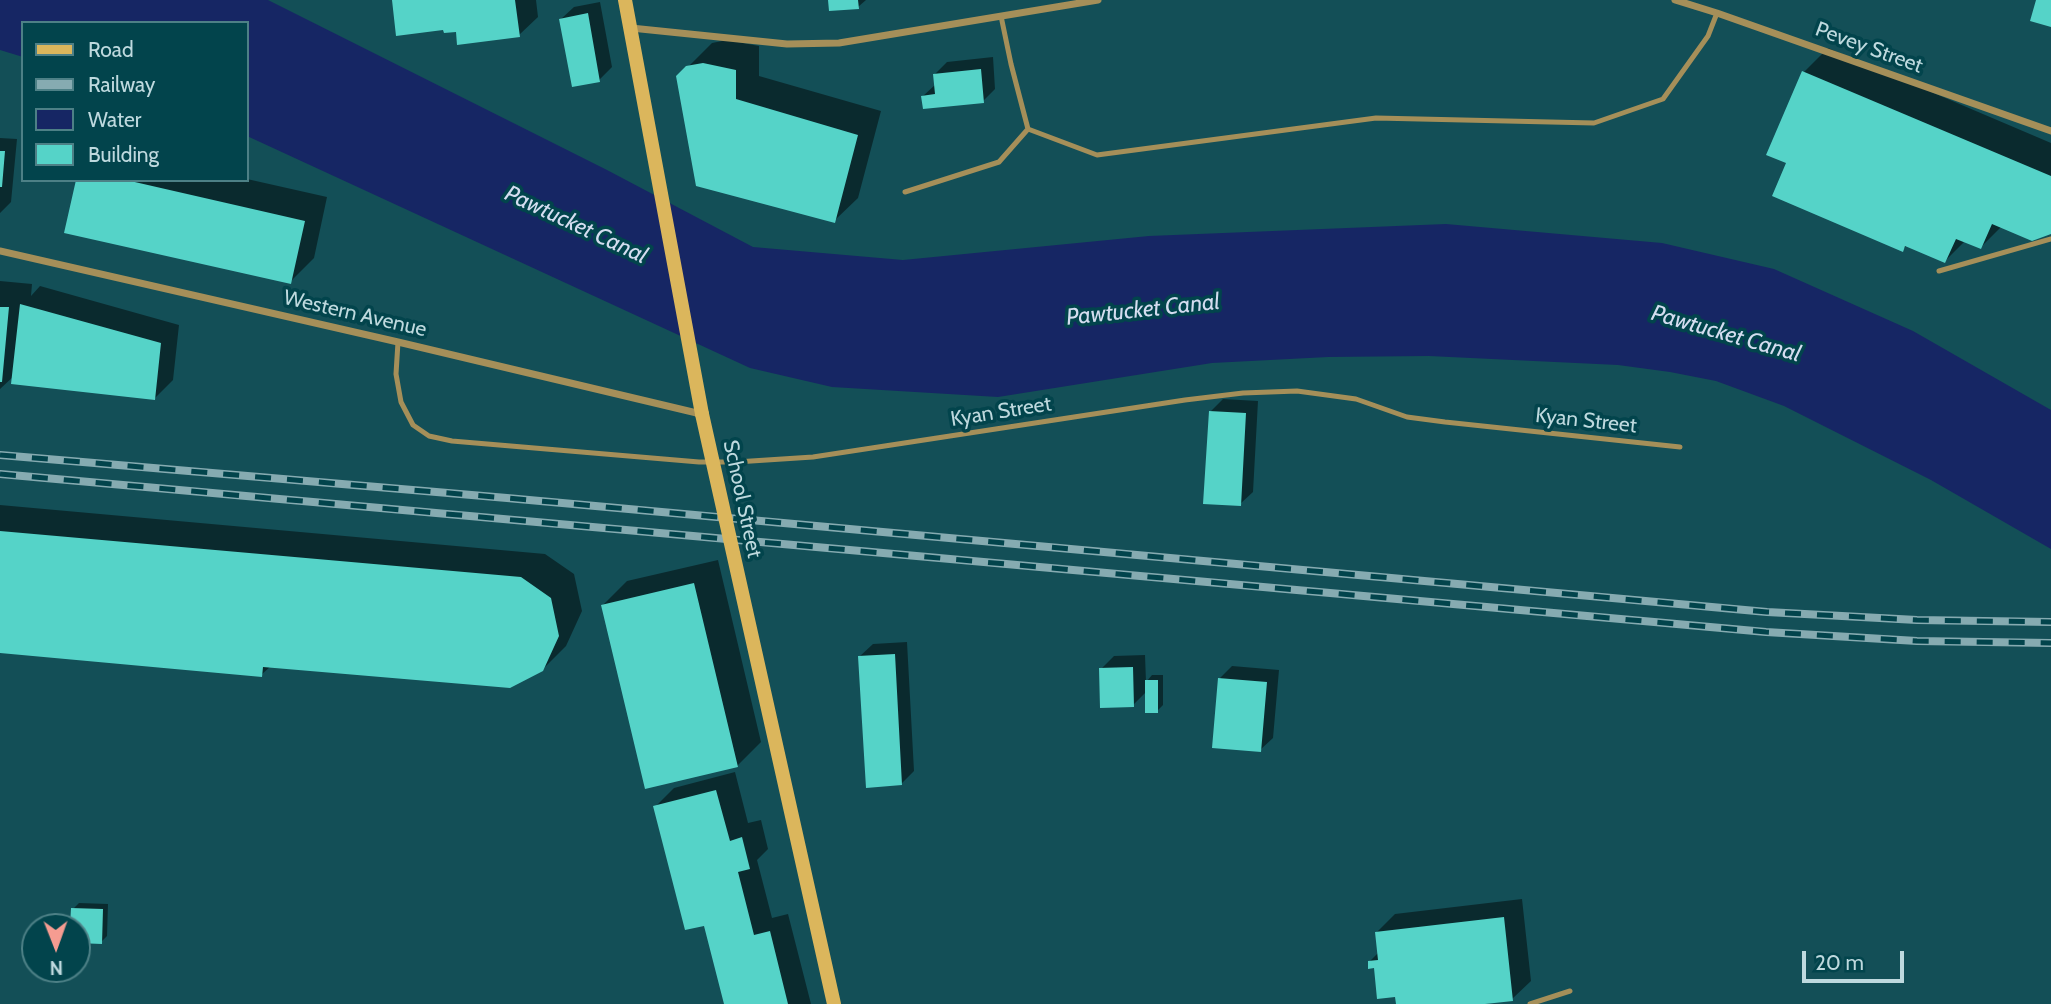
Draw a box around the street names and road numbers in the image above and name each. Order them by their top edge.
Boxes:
street label: Pevey Street [1812,17,1926,79]
street label: Western Avenue [281,285,429,343]
street label: Kyan Street [949,392,1053,432]
street label: Kyan Street [1534,403,1638,439]
street label: School Street [717,438,767,560]

